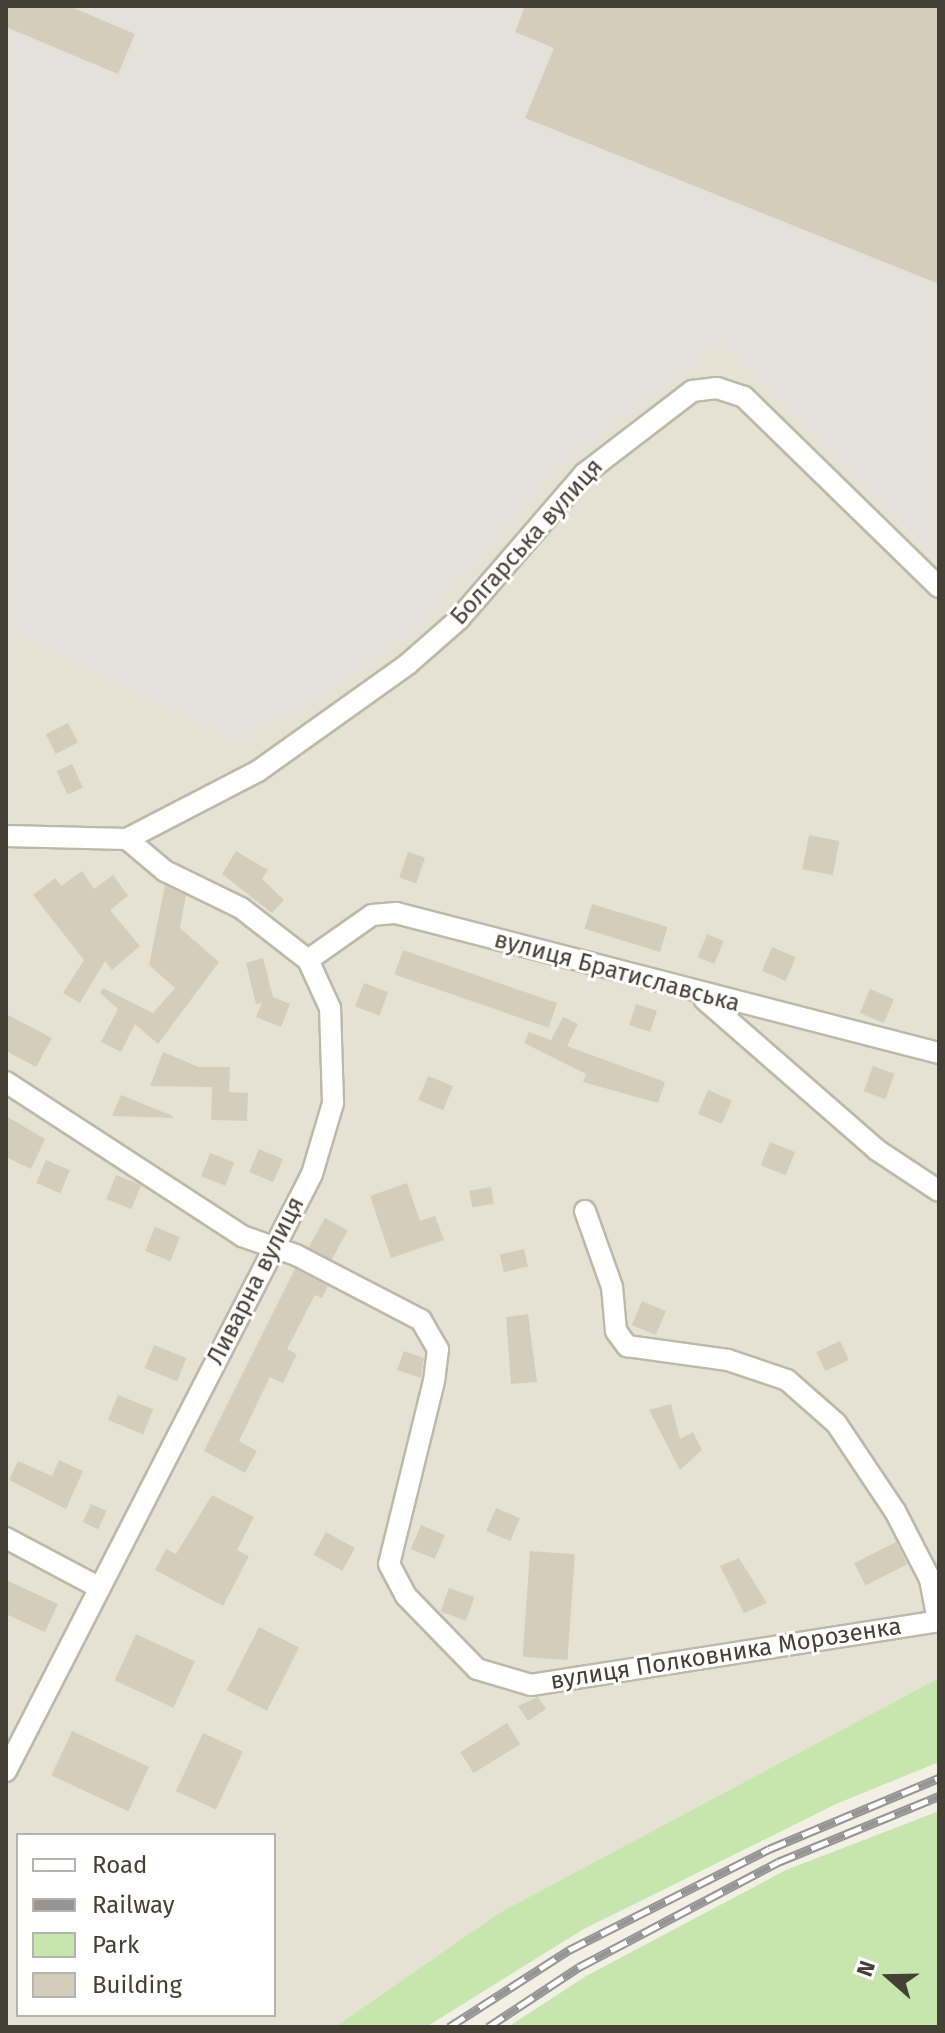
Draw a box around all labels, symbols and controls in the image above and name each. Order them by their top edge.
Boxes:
street label: Болгарська вулиця [445,453,609,631]
street label: вулиця Братиславська [491,925,743,1019]
street label: Ливарна вулиця [201,1192,311,1370]
street label: вулиця Полковника Морозенка [548,1612,904,1696]
legend [16,1833,276,2017]
text: Road [92,1851,147,1879]
text: Railway [92,1891,175,1919]
text: Park [92,1931,139,1959]
north arrow [849,1937,929,2017]
text: N [851,1957,881,1980]
text: Building [92,1971,182,1999]

